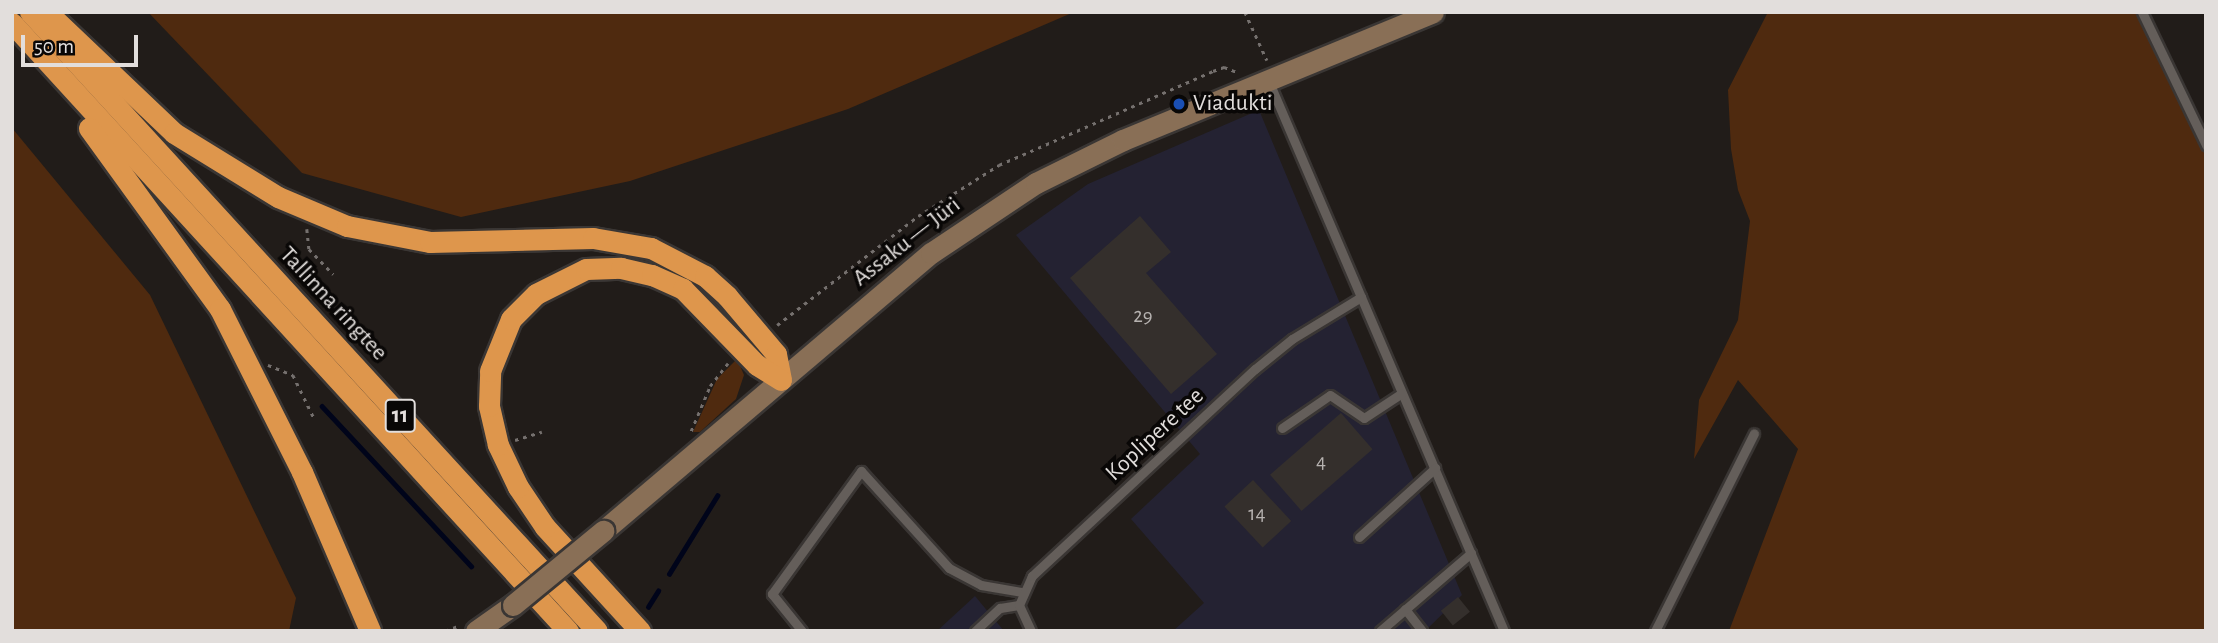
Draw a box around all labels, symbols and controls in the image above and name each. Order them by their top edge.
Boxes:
scale bar [24,21,142,65]
text: 50 m [34,36,74,57]
place label: Viadukti [1193,90,1272,118]
marker: Viadukti [1171,96,1187,112]
street label: Assaku — Jüri [847,191,967,293]
street label: Tallinna ringtee [273,241,393,367]
house number: 29 [1133,303,1153,329]
street label: Koplipere tee [1100,382,1210,488]
road number: 11 [384,396,416,436]
house number: 4 [1316,449,1326,475]
house number: 14 [1248,501,1266,527]

